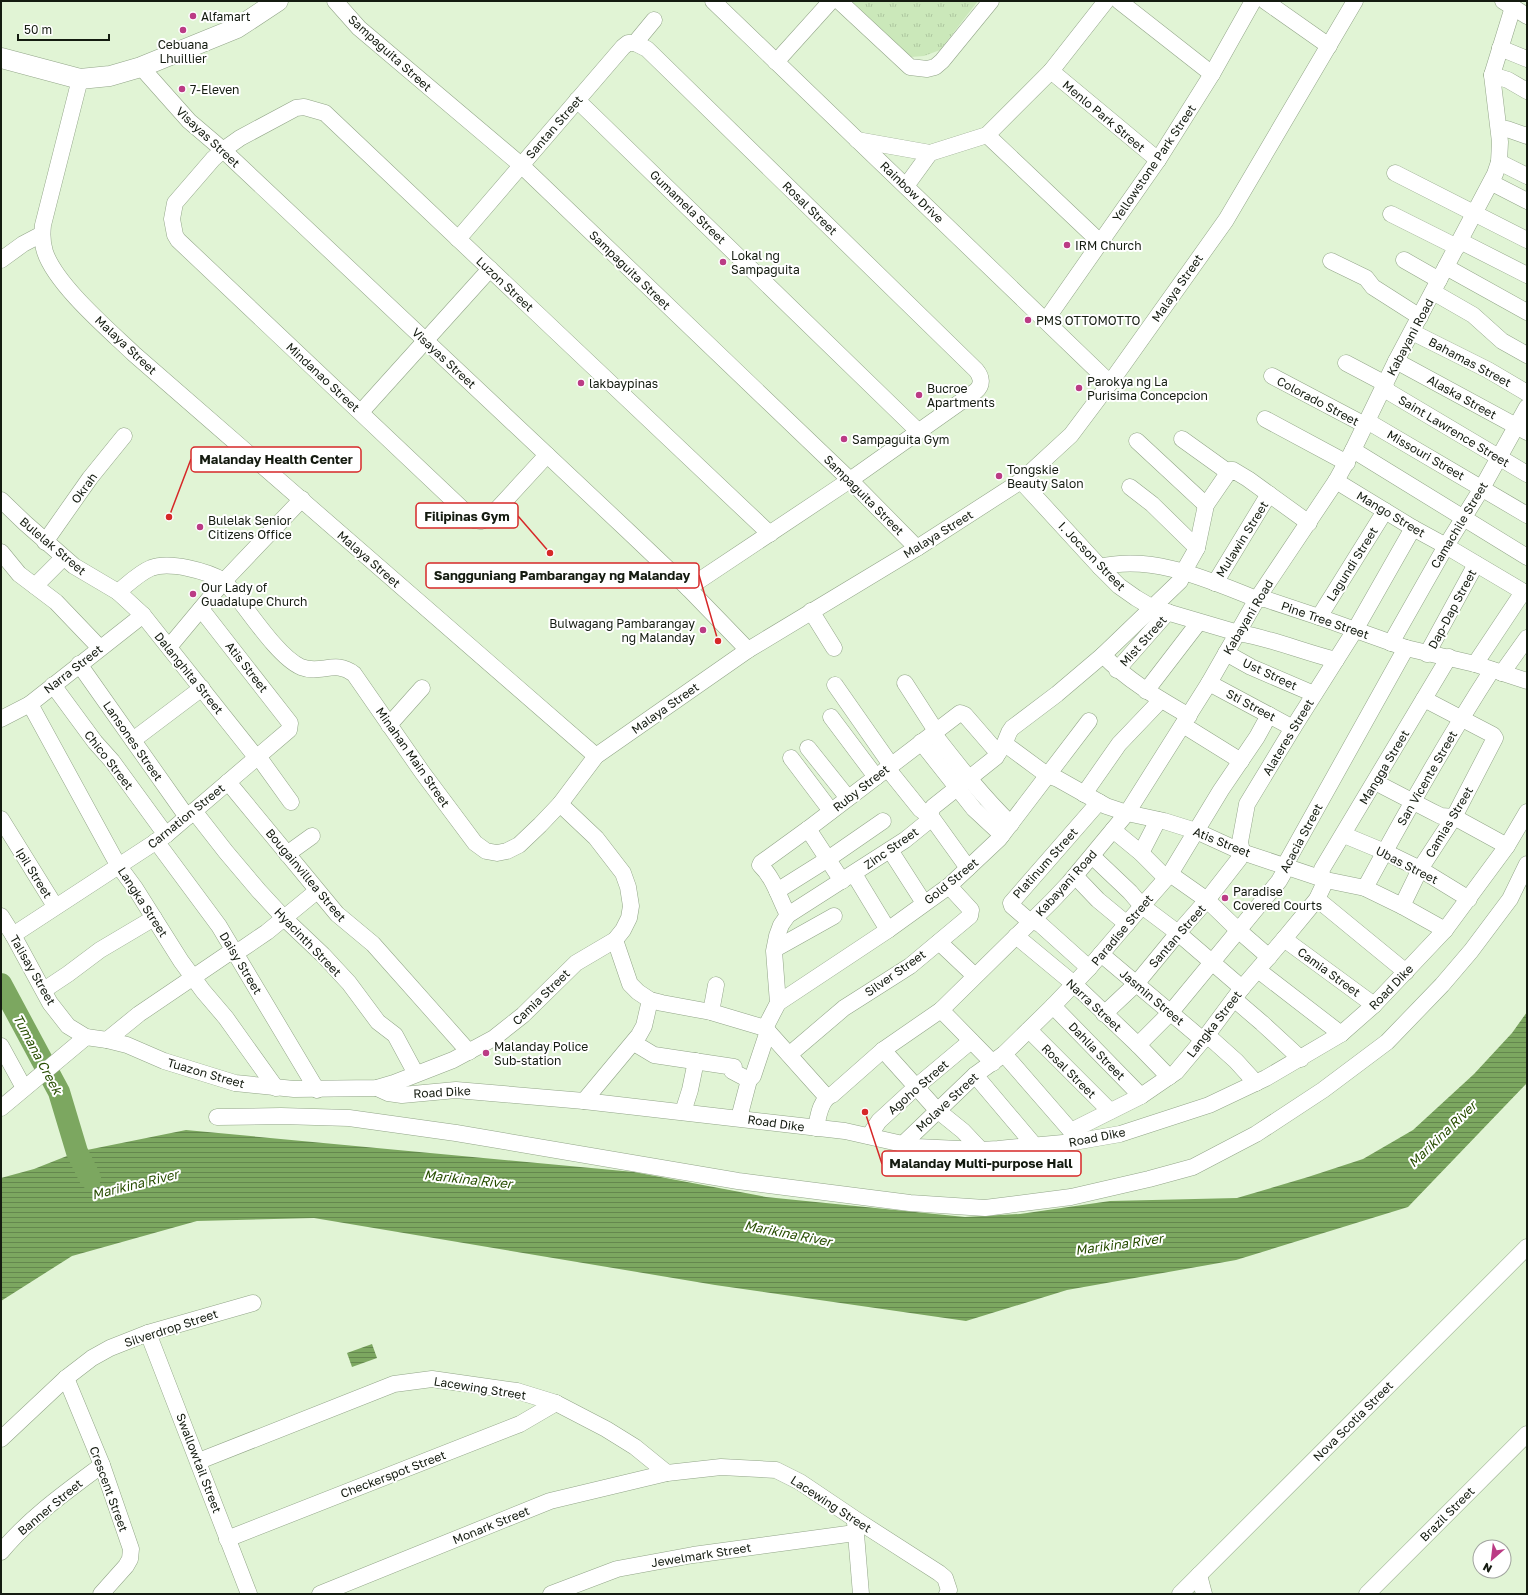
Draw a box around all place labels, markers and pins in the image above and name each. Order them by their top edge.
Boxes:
place label: Alfamart [201,9,251,24]
marker: Alfamart [188,11,198,21]
marker: Cebuana Lhuillier [178,25,188,35]
place label: Cebuana Lhuillier [158,37,208,66]
place label: 7-Eleven [190,82,240,97]
marker: 7-Eleven [177,84,187,94]
place label: IRM Church [1075,238,1142,253]
marker: IRM Church [1062,240,1072,250]
place label: Lokal ng Sampaguita [731,248,800,277]
marker: Lokal ng Sampaguita [718,257,728,267]
place label: PMS OTTOMOTTO [1036,313,1141,328]
marker: PMS OTTOMOTTO [1023,315,1033,325]
place label: Parokya ng La Purisima Concepcion [1087,374,1208,403]
place label: lakbaypinas [589,376,658,391]
marker: lakbaypinas [576,378,586,388]
place label: Bucroe Apartments [927,381,995,410]
marker: Parokya ng La Purisima Concepcion [1074,383,1084,393]
marker: Bucroe Apartments [914,390,924,400]
place label: Sampaguita Gym [852,432,949,447]
marker: Sampaguita Gym [839,434,849,444]
callout: Malanday Health Center [191,447,361,472]
place label: Tongskie Beauty Salon [1007,462,1084,491]
marker: Tongskie Beauty Salon [994,471,1004,481]
callout: Filipinas Gym [416,503,518,528]
place label: Bulelak Senior Citizens Office [208,513,292,542]
marker: Bulelak Senior Citizens Office [195,522,205,532]
callout: Sangguniang Pambarangay ng Malanday [426,563,699,588]
place label: Our Lady of Guadalupe Church [201,580,307,609]
marker: Our Lady of Guadalupe Church [188,589,198,599]
place label: Bulwagang Pambarangay ng Malanday [549,616,695,645]
marker: Bulwagang Pambarangay ng Malanday [698,625,708,635]
place label: Paradise Covered Courts [1233,884,1322,913]
marker: Paradise Covered Courts [1220,893,1230,903]
place label: Malanday Police Sub-station [494,1039,588,1068]
marker: Malanday Police Sub-station [481,1048,491,1058]
callout: Malanday Multi-purpose Hall [882,1151,1081,1176]

